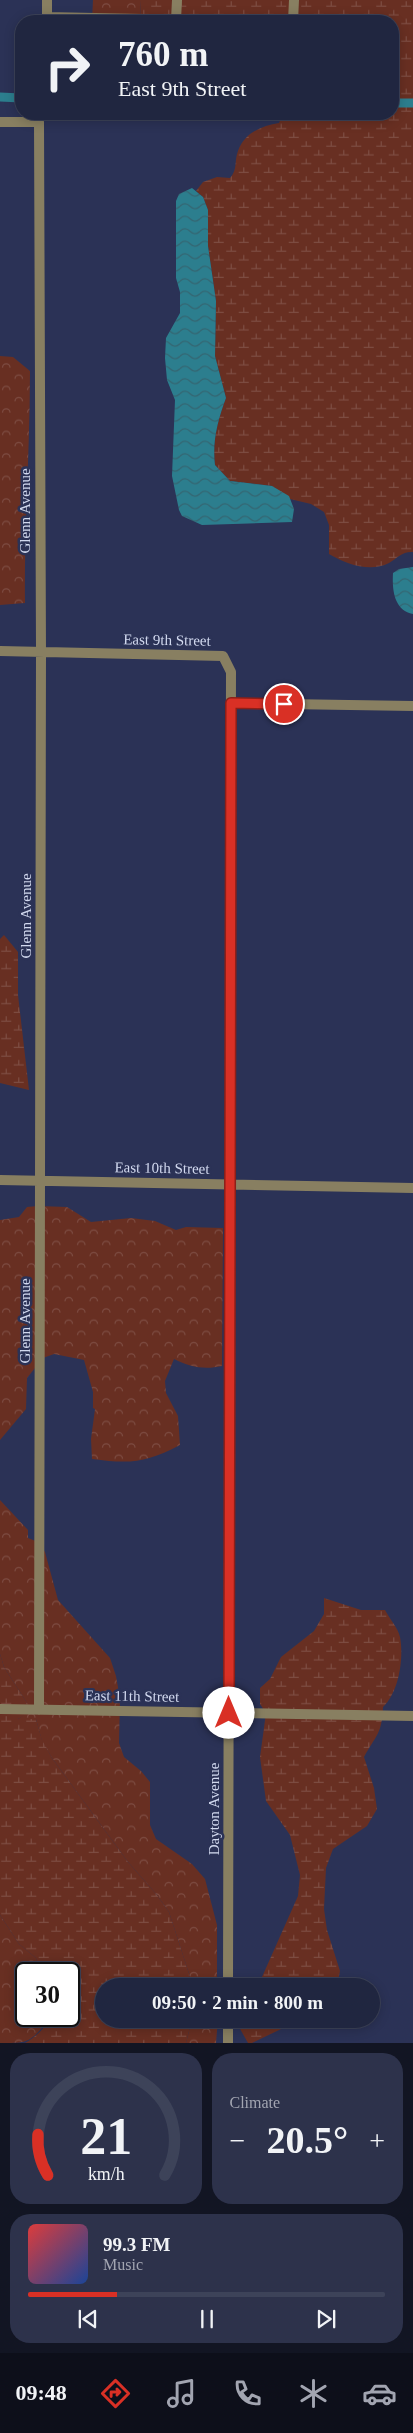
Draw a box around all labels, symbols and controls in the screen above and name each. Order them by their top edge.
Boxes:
icon: right [35,35,100,100]
text: 760 m [118,35,208,74]
text: East 9th Street [118,76,246,101]
street label: Glenn Avenue [17,468,33,554]
street label: East 9th Street [123,631,212,649]
pin [263,683,305,725]
icon: arrive [270,690,298,718]
street label: Glenn Avenue [18,873,34,959]
street label: East 10th Street [114,1159,210,1177]
street label: Glenn Avenue [17,1278,33,1364]
position arrow [202,1686,254,1738]
street label: East 11th Street [85,1687,180,1705]
street label: Dayton Avenue [206,1762,222,1855]
speed limit sign: 30 [15,1962,80,2027]
text: 09:50 · 2 min · 800 m [152,1992,323,2013]
text: Climate [230,2094,280,2111]
text: 21 [80,2108,132,2165]
text: 20.5° [266,2119,348,2161]
text: − [230,2125,245,2156]
text: + [369,2125,385,2156]
text: km/h [87,2164,124,2184]
text: 99.3 FM [103,2234,171,2255]
text: Music [103,2256,143,2273]
icon: previous [74,2305,102,2333]
icon: pause [193,2305,221,2333]
icon: next [312,2305,340,2333]
icon: directions [98,2376,133,2411]
icon: music [164,2376,199,2411]
icon: phone [230,2376,265,2411]
icon: climate [296,2376,331,2411]
icon: car [362,2376,397,2411]
text: 09:48 [16,2380,67,2405]

